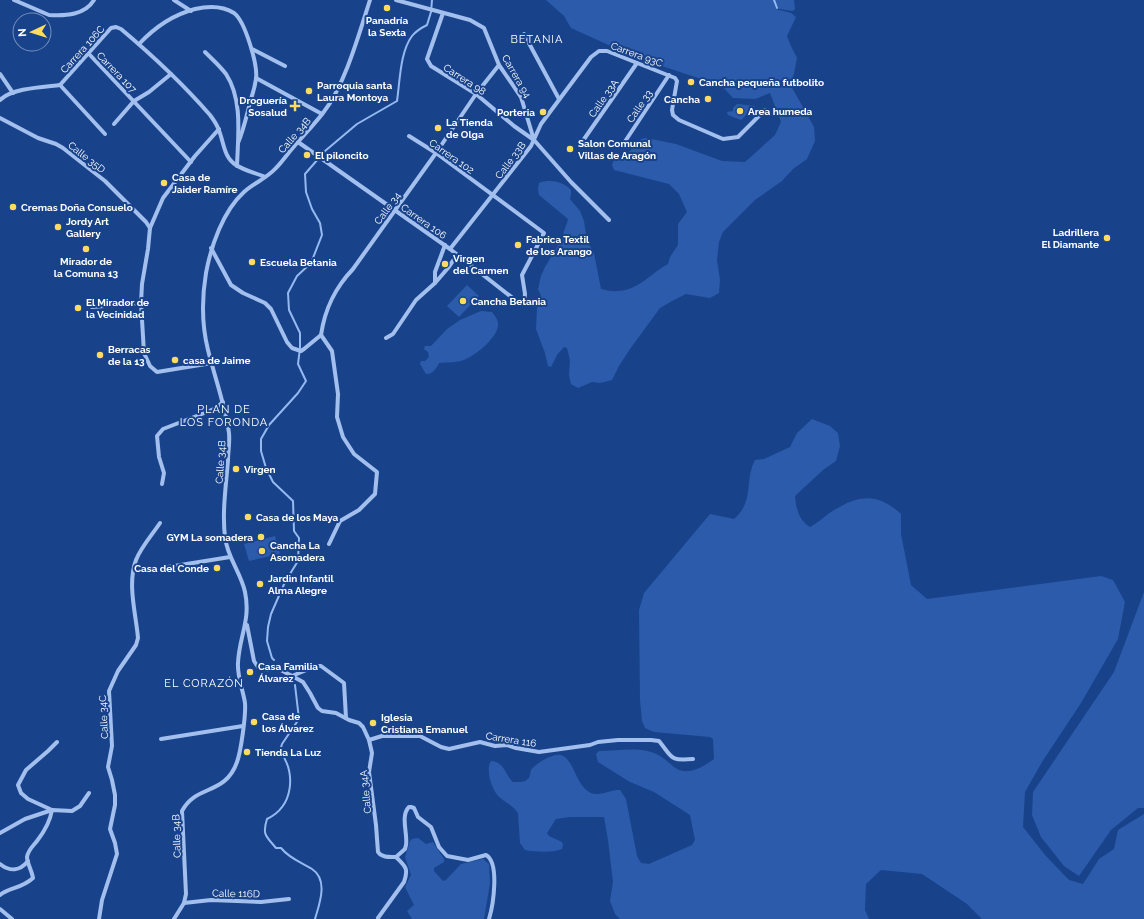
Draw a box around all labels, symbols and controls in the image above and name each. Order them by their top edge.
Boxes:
marker: Panadría la Sexta [382,3,392,13]
north arrow [12,12,52,52]
place label: Panadría la Sexta [366,15,408,38]
street label: Carrera 106C [58,23,107,75]
text: N [16,28,29,37]
district label: BETANIA [510,33,564,46]
street label: Carrera 93C [609,40,664,69]
street label: Carrera 107 [95,50,139,95]
street label: Carrera 94 [500,53,534,100]
street label: Carrera 98 [441,62,488,97]
street label: Calle 33A [586,77,621,119]
marker: Cancha pequeña futbolito [686,77,696,87]
place label: Cancha pequeña futbolito [699,77,824,88]
place label: Parroquia santa Laura Montoya [317,80,392,103]
marker: Parroquia santa Laura Montoya [304,86,314,96]
street label: Calle 33 [625,88,654,125]
place label: Cancha [664,94,700,105]
marker: Cancha [703,94,713,104]
place label: Droguería Sosalud [239,95,288,118]
marker: Droguería Sosalud [290,101,300,111]
marker: Area humeda [735,106,745,116]
place label: Area humeda [748,106,813,117]
place label: Porteria [497,107,535,118]
marker: Porteria [538,107,548,117]
street label: Calle 34B [276,115,313,155]
place label: La Tienda de Olga [446,117,493,140]
marker: La Tienda de Olga [433,123,443,133]
street label: Carrera 102 [427,137,476,176]
place label: Salon Comunal Villas de Aragón [578,138,656,161]
street label: Calle 35D [66,139,107,175]
street label: Calle 33B [493,139,528,181]
marker: Salon Comunal Villas de Aragón [565,144,575,154]
marker: El piloncito [302,150,312,160]
place label: El piloncito [315,150,369,161]
place label: Casa de Jaider Ramíre [172,172,238,195]
marker: Casa de Jaider Ramíre [159,178,169,188]
street label: Calle 34 [372,190,403,226]
marker: Cremas Doña Consuelo [8,202,18,212]
place label: Cremas Doña Consuelo [21,202,133,213]
street label: Carrera 106 [399,202,449,241]
place label: Jordy Art Gallery [66,216,109,239]
marker: Jordy Art Gallery [53,222,63,232]
place label: Ladrillera El Diamante [1041,227,1099,250]
marker: Ladrillera El Diamante [1102,233,1112,243]
place label: Fabrica Textil de los Arango [526,234,592,257]
marker: Fabrica Textil de los Arango [513,240,523,250]
marker: Mirador de la Comuna 13 [81,244,91,254]
place label: Virgen del Carmen [453,253,509,276]
place label: Mirador de la Comuna 13 [54,256,119,279]
marker: Escuela Betania [247,257,257,267]
place label: Escuela Betania [260,257,337,268]
marker: Virgen del Carmen [440,259,450,269]
marker: Cancha Betania [458,296,468,306]
place label: Cancha Betania [471,296,546,307]
place label: El Mirador de la Vecinidad [86,297,149,320]
marker: El Mirador de la Vecinidad [73,303,83,313]
place label: Berracas de la 13 [108,344,151,367]
marker: Berracas de la 13 [95,350,105,360]
marker: casa de Jaime [170,355,180,365]
place label: casa de Jaime [183,355,250,366]
district label: PLAN DE LOS FORONDA [180,403,268,429]
street label: Calle 34B [213,440,228,484]
marker: Virgen [231,464,241,474]
place label: Virgen [244,464,276,475]
marker: Casa de los Maya [243,512,253,522]
place label: Casa de los Maya [256,512,339,523]
place label: GYM La somadera [166,532,253,543]
marker: GYM La somadera [256,532,266,542]
place label: Cancha La Asomadera [270,540,325,563]
marker: Cancha La Asomadera [257,546,267,556]
place label: Casa del Conde [134,563,209,574]
marker: Casa del Conde [212,563,222,573]
place label: Jardìn Infantil Alma Alegre [268,573,334,596]
marker: Jardìn Infantil Alma Alegre [255,579,265,589]
place label: Casa Familia Álvarez [258,661,318,684]
marker: Casa Familia Álvarez [245,667,255,677]
district label: EL CORAZÓN [164,676,244,690]
street label: Calle 34C [97,695,110,739]
place label: Casa de los Álvarez [262,711,314,734]
place label: Iglesia Cristiana Emanuel [381,712,469,735]
marker: Casa de los Álvarez [249,717,259,727]
marker: Iglesia Cristiana Emanuel [368,718,378,728]
street label: Carrera 116 [485,730,537,749]
marker: Tienda La Luz [242,747,252,757]
place label: Tienda La Luz [255,747,321,758]
street label: Calle 34A [358,769,373,814]
street label: Calle 34B [170,814,183,858]
street label: Calle 116D [212,888,260,899]

